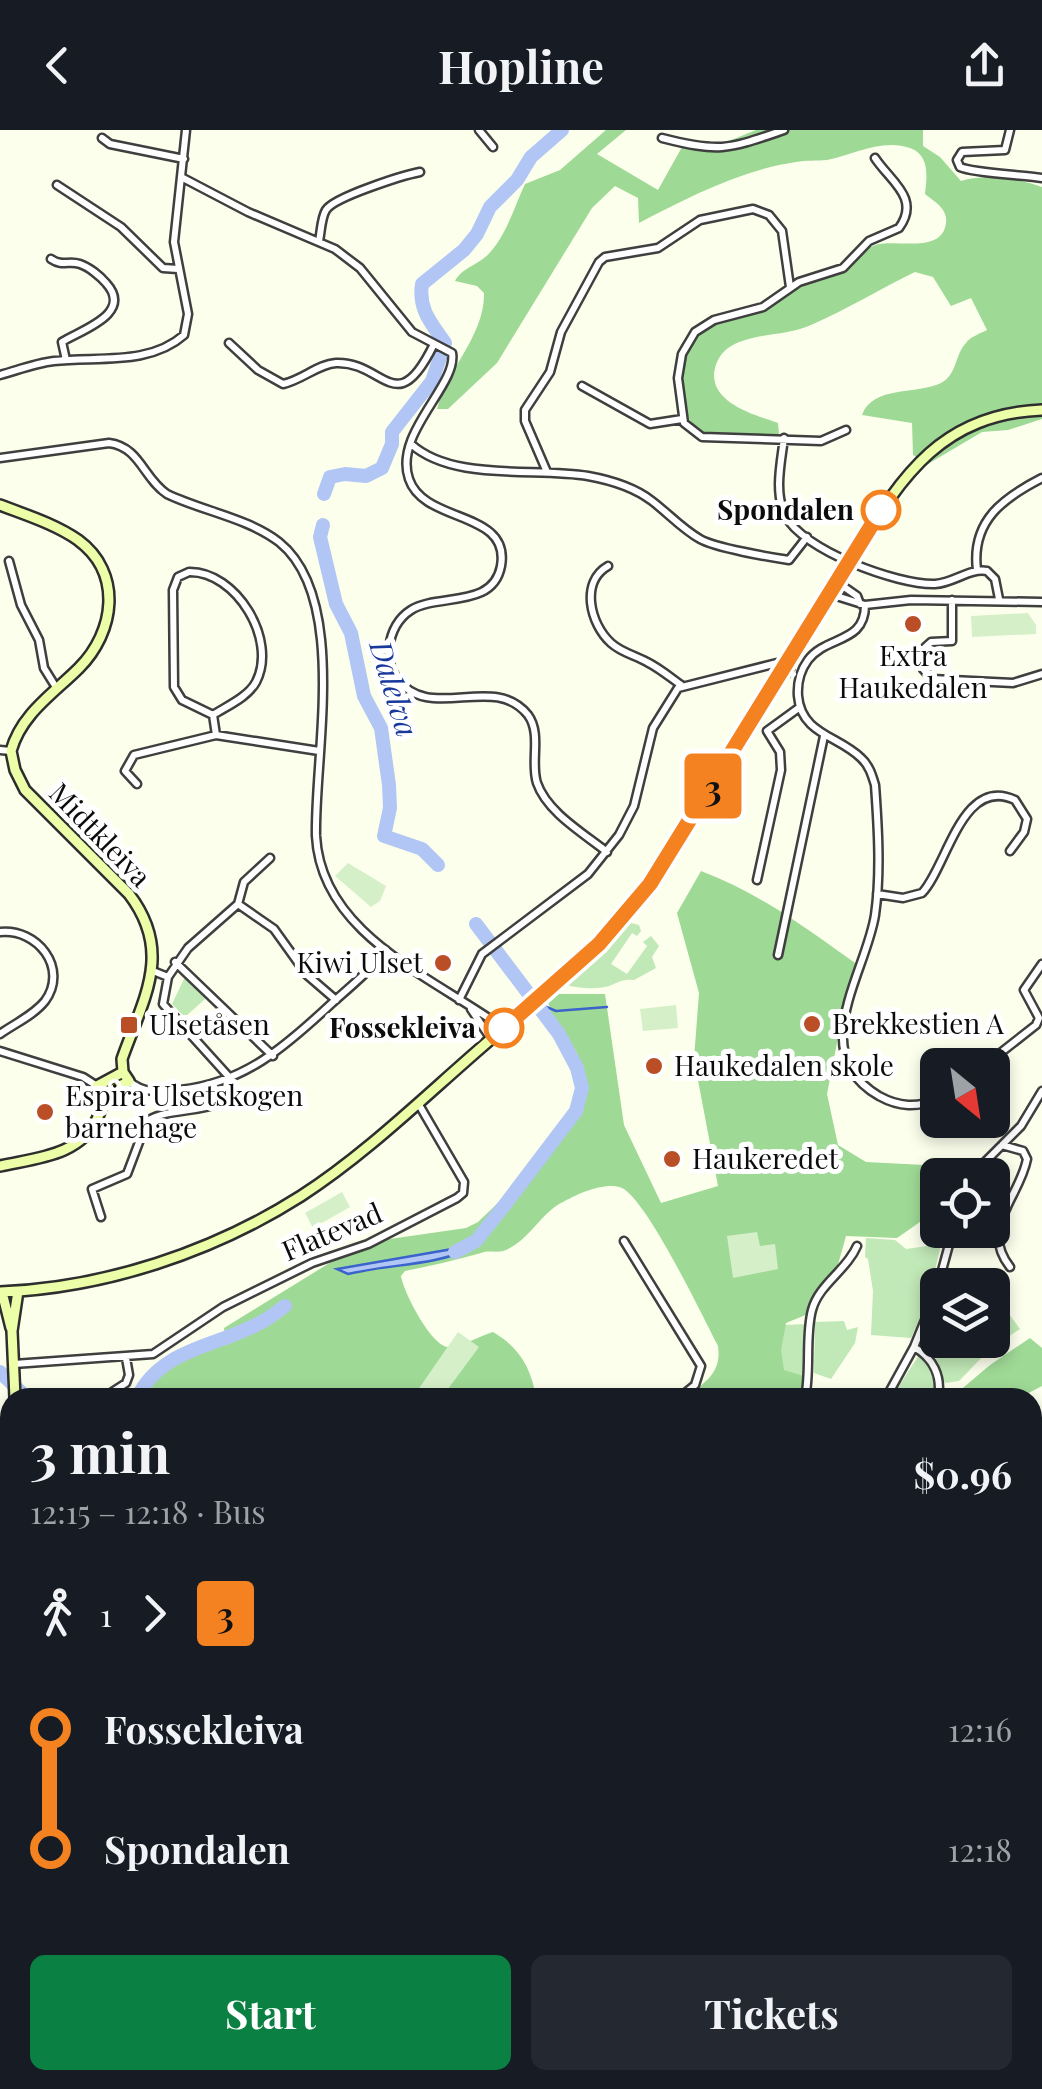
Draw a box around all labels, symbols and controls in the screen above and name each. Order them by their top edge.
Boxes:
text: Hopline [438,35,604,95]
icon: back [30,38,85,93]
icon: share [957,38,1012,93]
place label: Spondalen [717,490,854,527]
marker: Spondalen [862,491,900,529]
marker: Extra Haukedalen [902,613,924,635]
water label: Dalelva [361,634,428,741]
place label: Extra Haukedalen [839,636,988,705]
line badge: 3 [680,754,746,818]
text: 3 [704,763,722,810]
street label: Midtkleiva [42,774,160,894]
place label: Kiwi Ulset [296,943,424,980]
marker: Kiwi Ulset [432,952,454,974]
place label: Brekkestien A [832,1004,1004,1041]
place label: Ulsetåsen [149,1005,270,1042]
place label: Fossekleiva [329,1008,476,1045]
marker: Fossekleiva [485,1009,523,1047]
marker: Brekkestien A [801,1013,823,1035]
marker: Ulsetåsen [118,1014,140,1036]
place label: Haukedalen skole [674,1046,894,1083]
north arrow [920,1048,1010,1138]
map controls [920,1048,1010,1358]
marker: Haukedalen skole [643,1055,665,1077]
place label: Espira Ulsetskogen barnehage [65,1076,304,1145]
marker: Espira Ulsetskogen barnehage [34,1101,56,1123]
place label: Haukeredet [692,1139,840,1176]
marker: Haukeredet [661,1148,683,1170]
button: locate [920,1158,1010,1248]
street label: Flatevad [276,1193,387,1268]
button: layers [920,1268,1010,1358]
text: 3 min [30,1414,170,1488]
text: $0.96 [913,1448,1012,1499]
text: 12:15 – 12:18 · Bus [30,1489,266,1532]
icon: walk [30,1586,85,1641]
icon: forward [127,1586,182,1641]
text: 3 [217,1590,234,1637]
text: 1 [100,1592,112,1635]
text: Fossekleiva [104,1703,304,1754]
text: 12:16 [948,1707,1012,1750]
text: Spondalen [104,1823,290,1874]
text: 12:18 [948,1827,1012,1870]
button: Start [30,1955,511,2070]
button: Tickets [531,1955,1012,2070]

